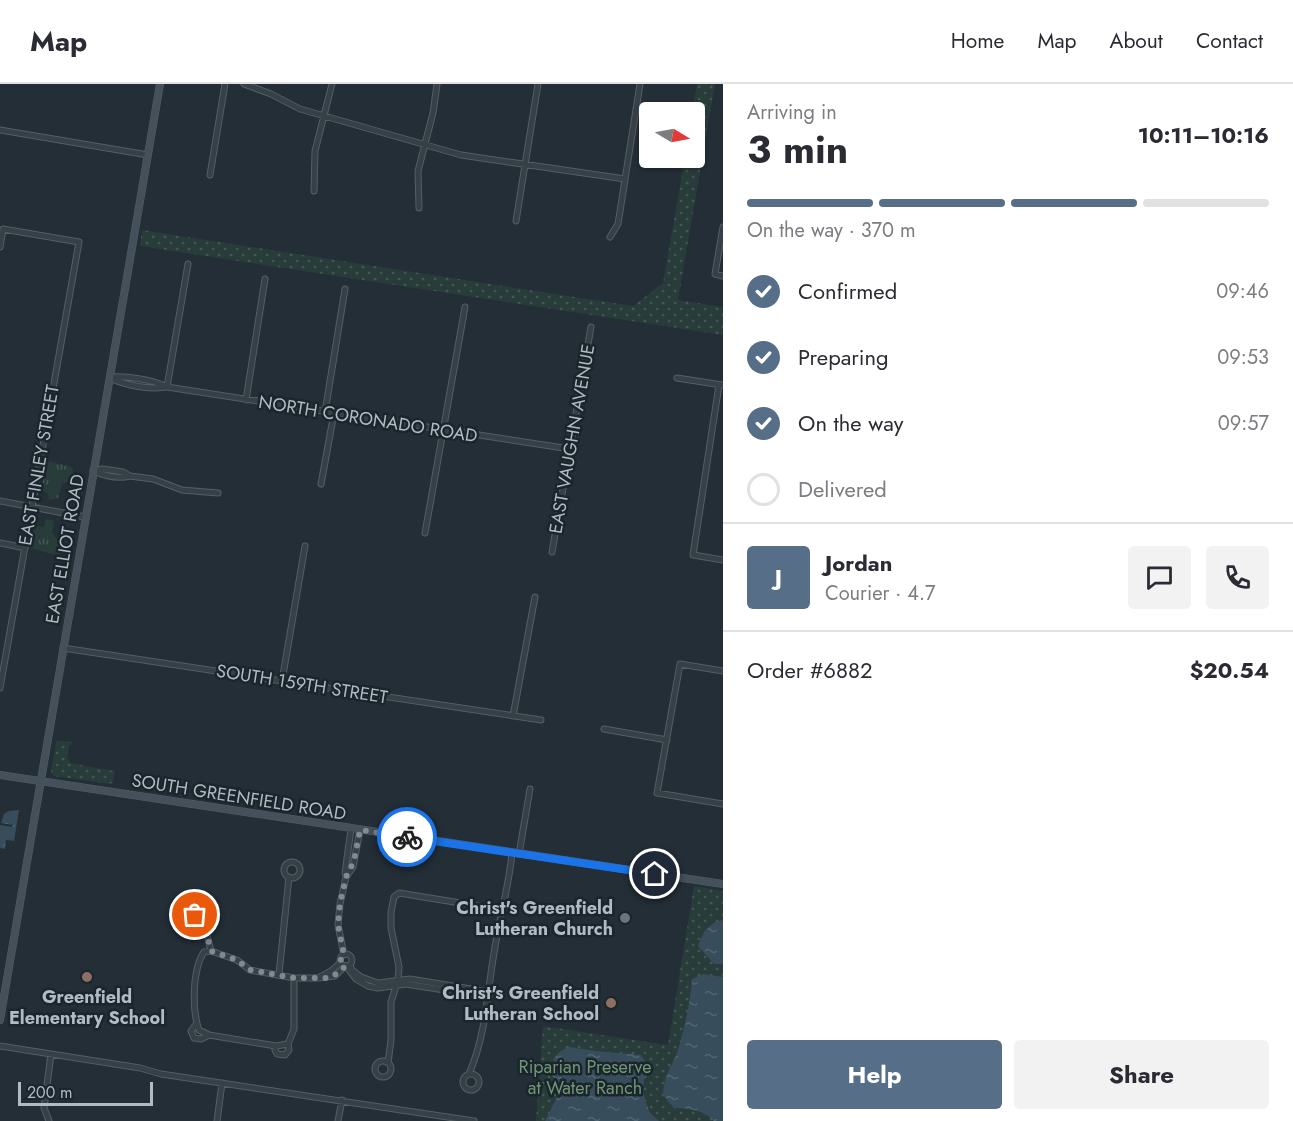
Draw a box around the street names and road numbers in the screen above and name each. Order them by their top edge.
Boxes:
street label: EAST VAUGHN AVENUE [543,342,601,536]
street label: EAST FINLEY STREET [12,382,66,547]
street label: NORTH CORONADO ROAD [257,389,479,449]
street label: EAST ELLIOT ROAD [39,472,91,626]
street label: SOUTH 159TH STREET [214,658,390,710]
street label: SOUTH GREENFIELD ROAD [130,767,348,827]

